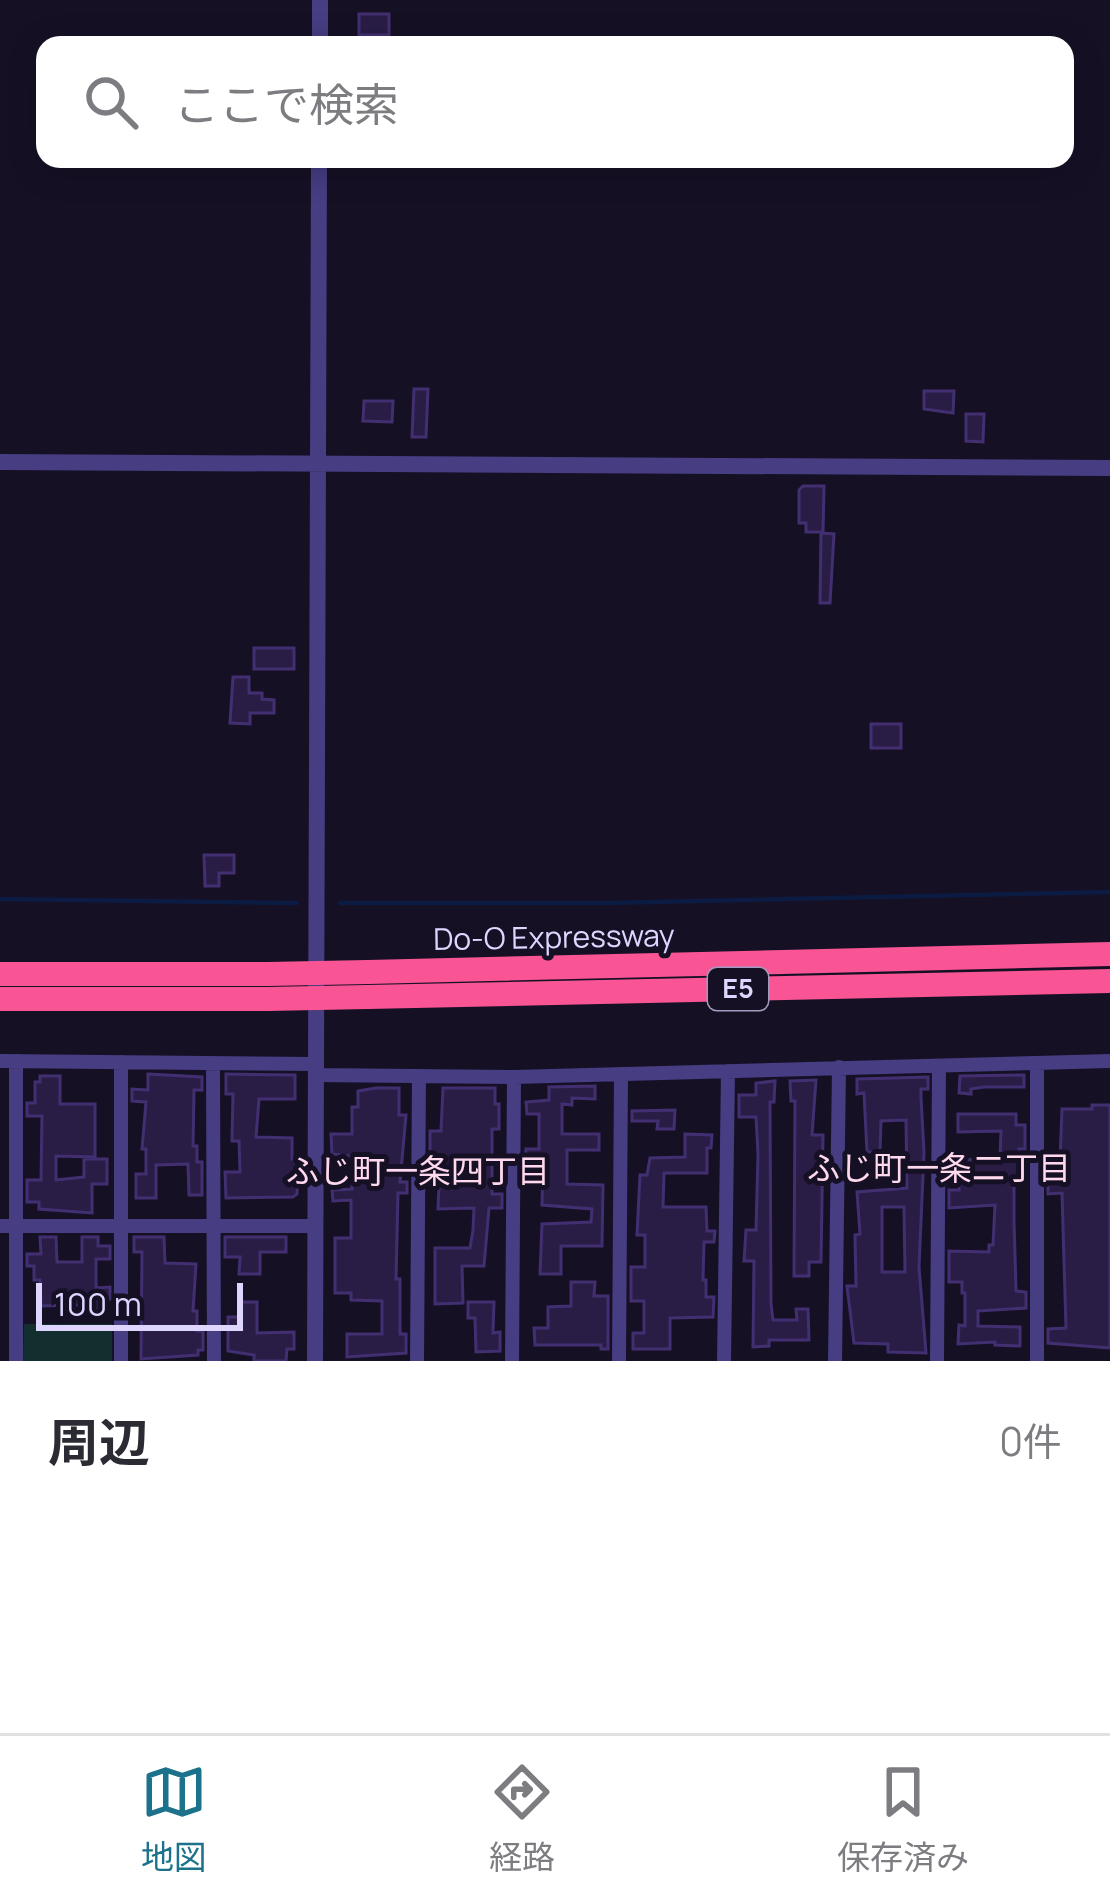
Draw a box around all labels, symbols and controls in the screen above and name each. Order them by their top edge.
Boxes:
search box [36,36,1074,168]
icon: search [78,69,144,135]
text: ここで検索 [174,73,399,135]
street label: Do-O Expressway [433,914,675,959]
road number: E5 [708,968,768,1010]
district label: ふじ町一条二丁目 [807,1145,1071,1190]
district label: ふじ町一条四丁目 [286,1148,550,1193]
scale bar [36,1277,243,1330]
text: 100 m [54,1281,142,1326]
text: 周辺 [48,1407,150,1476]
text: 0件 [999,1414,1062,1468]
tab: 地図 [141,1759,207,1879]
tab: 経路 [489,1759,555,1879]
tab: 保存済み [837,1759,969,1879]

